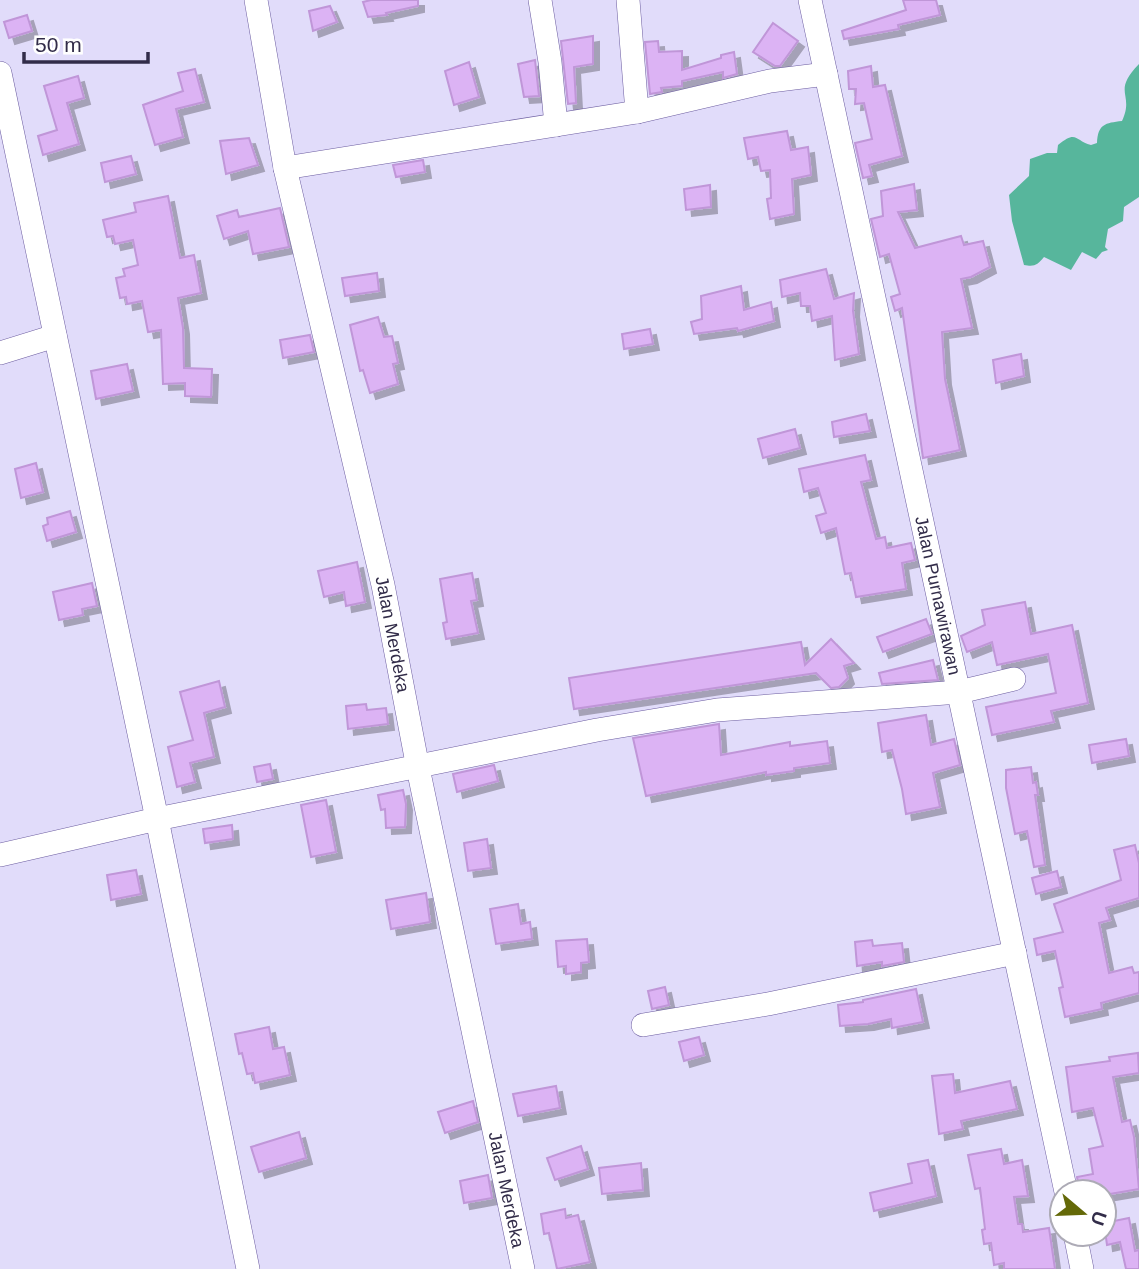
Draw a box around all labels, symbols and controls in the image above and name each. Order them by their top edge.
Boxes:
scale bar [24,21,149,65]
text: 50 m [35,33,82,56]
street label: Jalan Purnawirawan [911,514,965,677]
street label: Jalan Merdeka [371,574,414,695]
street label: Jalan Merdeka [484,1130,528,1250]
north arrow [1048,1178,1118,1248]
text: U [1086,1208,1111,1228]

